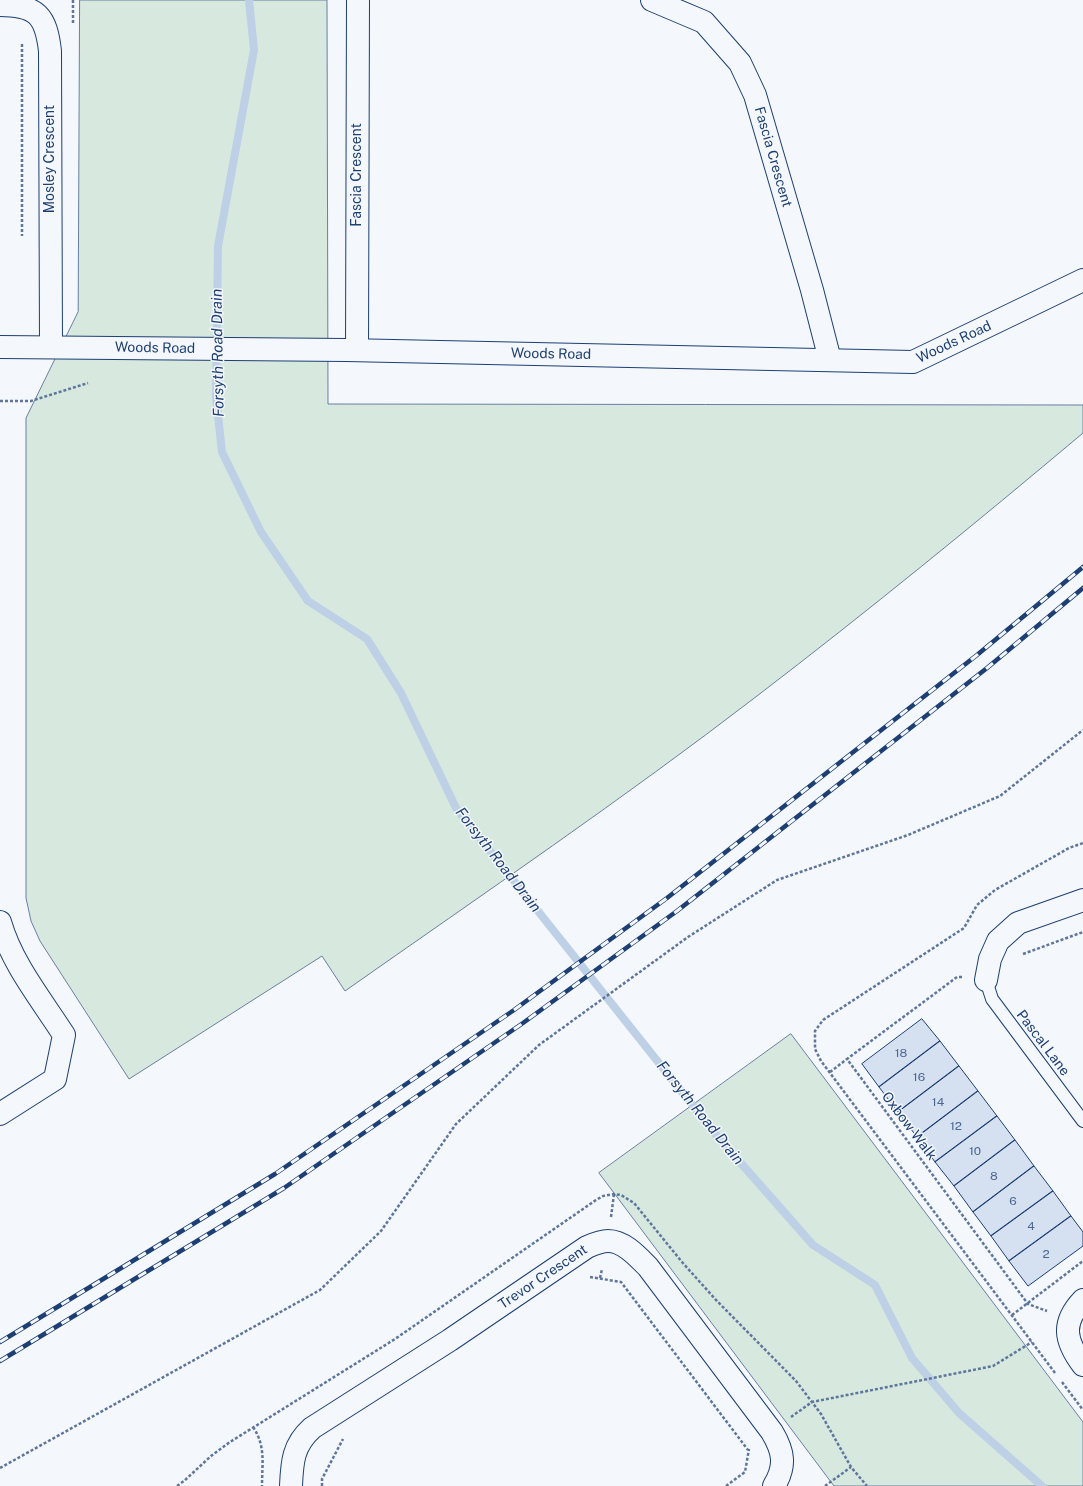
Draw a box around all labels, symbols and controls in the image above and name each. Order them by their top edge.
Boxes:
street label: Mosley Crescent [42,105,58,213]
street label: Fascia Crescent [751,105,795,209]
street label: Fascia Crescent [349,123,365,227]
water label: Forsyth Road Drain [208,289,228,417]
street label: Woods Road [914,317,994,367]
street label: Woods Road [115,339,195,357]
street label: Woods Road [511,345,591,363]
water label: Forsyth Road Drain [451,804,545,916]
street label: Pascal Lane [1013,1007,1073,1079]
house number: 18 [895,1046,907,1060]
water label: Forsyth Road Drain [653,1057,747,1169]
house number: 16 [913,1070,925,1084]
street label: Oxbow Walk [878,1089,940,1163]
house number: 14 [932,1095,944,1109]
house number: 12 [950,1119,962,1133]
house number: 10 [969,1144,981,1158]
house number: 8 [990,1169,998,1183]
house number: 6 [1009,1194,1017,1208]
house number: 4 [1027,1219,1035,1233]
street label: Trevor Crescent [495,1241,591,1313]
house number: 2 [1042,1247,1050,1261]

